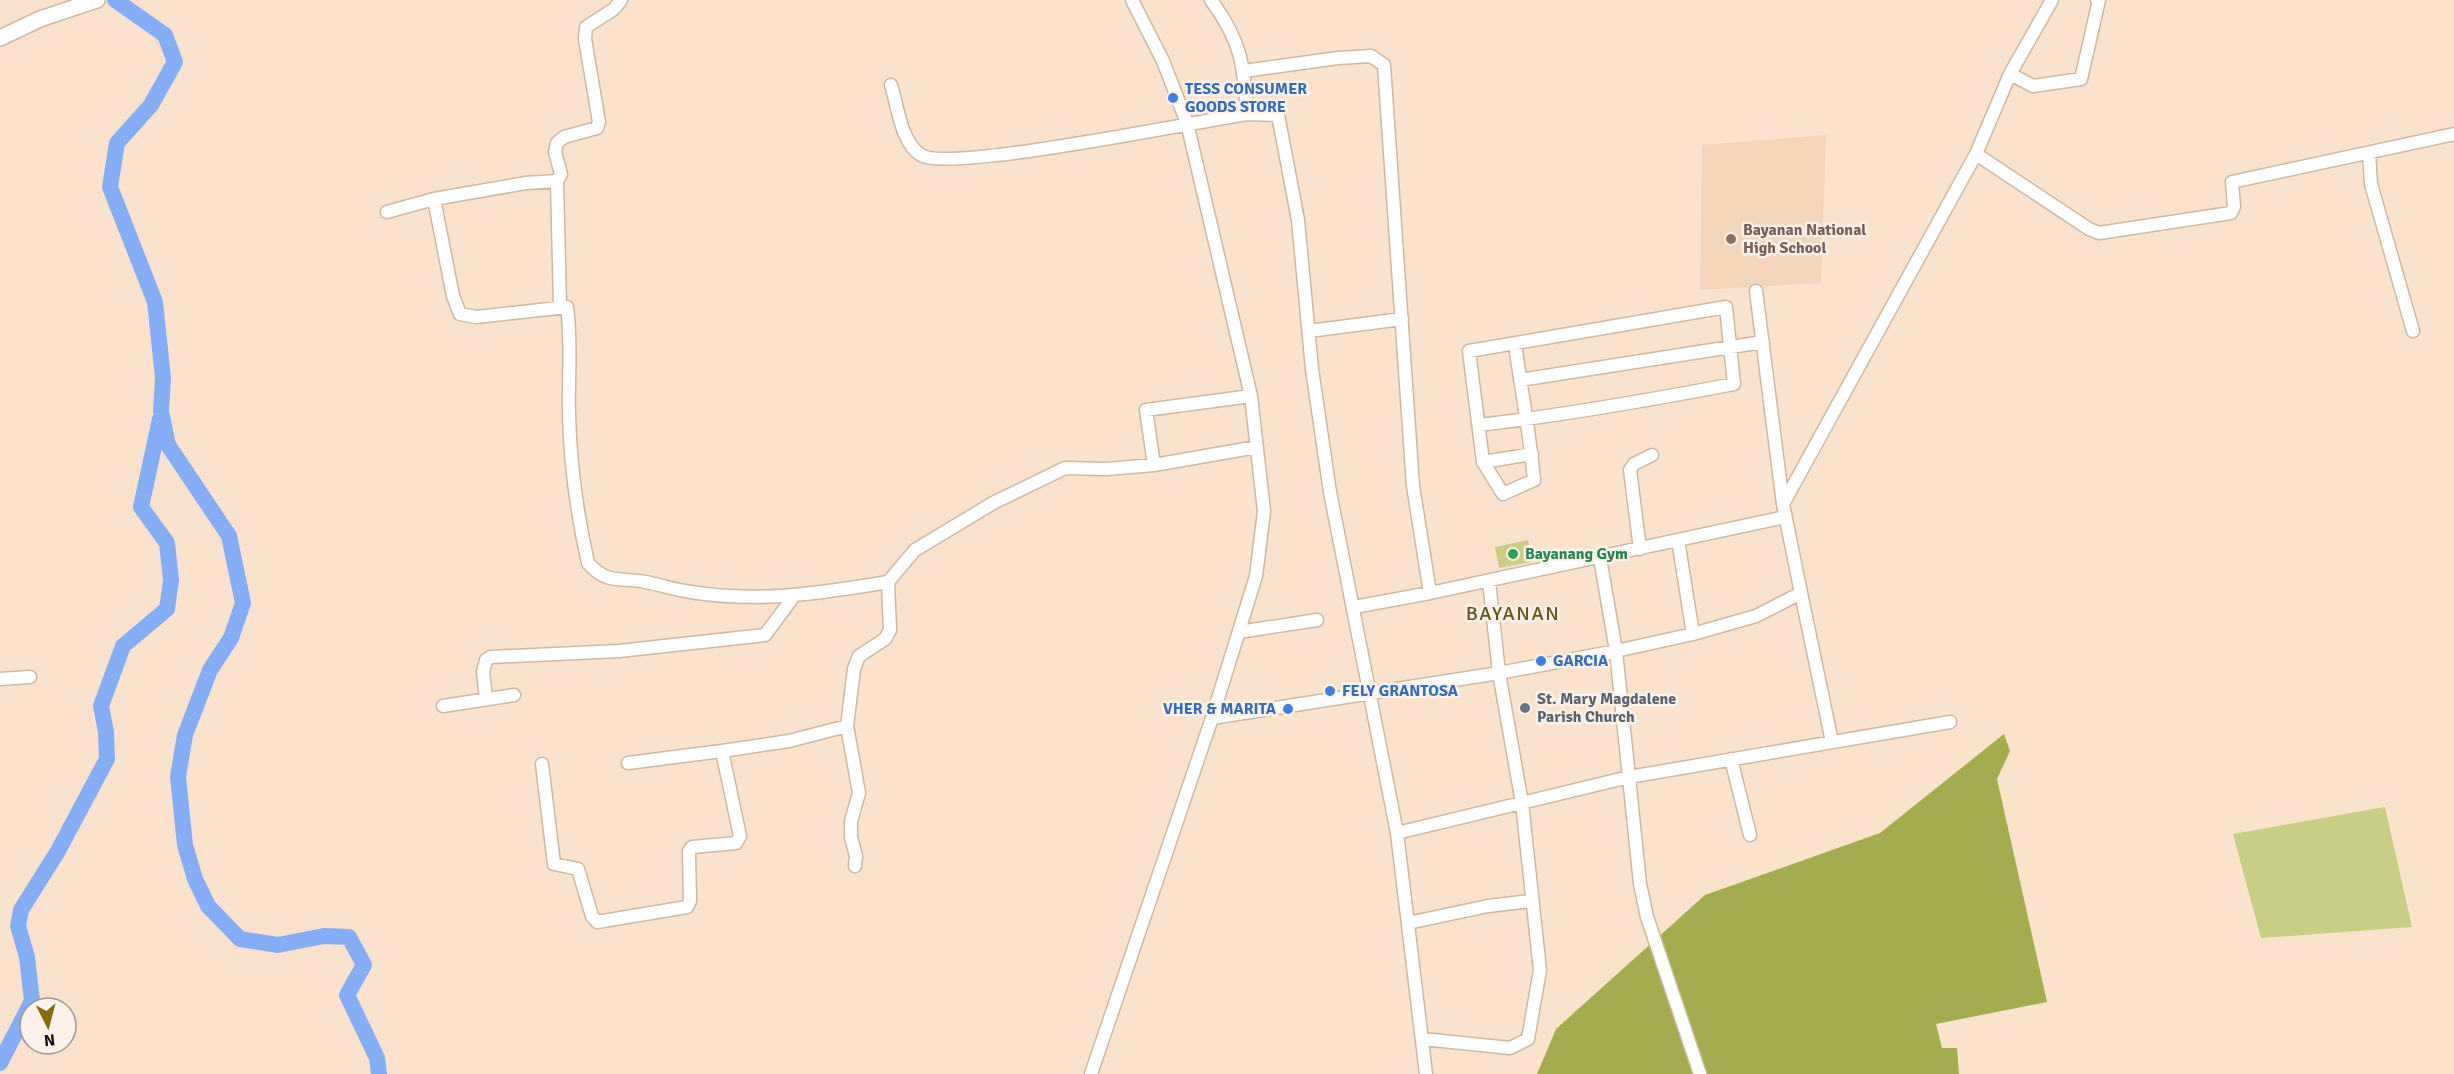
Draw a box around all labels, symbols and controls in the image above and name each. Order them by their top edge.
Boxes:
place label: TESS CONSUMER GOODS STORE [1185,79,1307,117]
marker: TESS CONSUMER GOODS STORE [1166,91,1180,105]
place label: Bayanan National High School [1743,220,1866,258]
marker: Bayanan National High School [1724,232,1738,246]
place label: Bayanang Gym [1525,544,1628,564]
marker: Bayanang Gym [1506,547,1520,561]
district label: BAYANAN [1466,601,1560,626]
place label: GARCIA [1553,651,1609,671]
marker: GARCIA [1534,654,1548,668]
place label: FELY GRANTOSA [1342,681,1459,701]
marker: FELY GRANTOSA [1323,684,1337,698]
place label: St. Mary Magdalene Parish Church [1537,689,1676,727]
place label: VHER & MARITA [1163,699,1277,719]
marker: St. Mary Magdalene Parish Church [1518,701,1532,715]
marker: VHER & MARITA [1281,702,1295,716]
north arrow [18,996,78,1056]
text: N [43,1029,56,1050]

